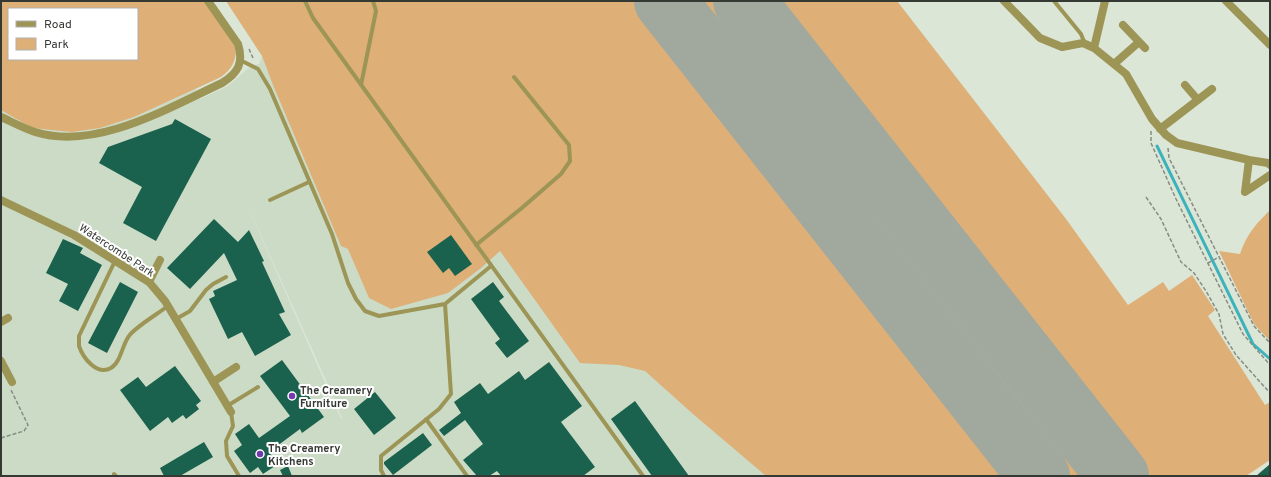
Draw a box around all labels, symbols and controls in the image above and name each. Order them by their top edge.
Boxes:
legend [8,8,138,60]
text: Road [44,17,72,33]
text: Park [44,37,69,53]
street label: Watercombe Park [76,221,157,281]
place label: The Creamery Furniture [300,384,372,411]
marker: The Creamery Furniture [287,391,297,401]
place label: The Creamery Kitchens [268,442,340,469]
marker: The Creamery Kitchens [255,449,265,459]

